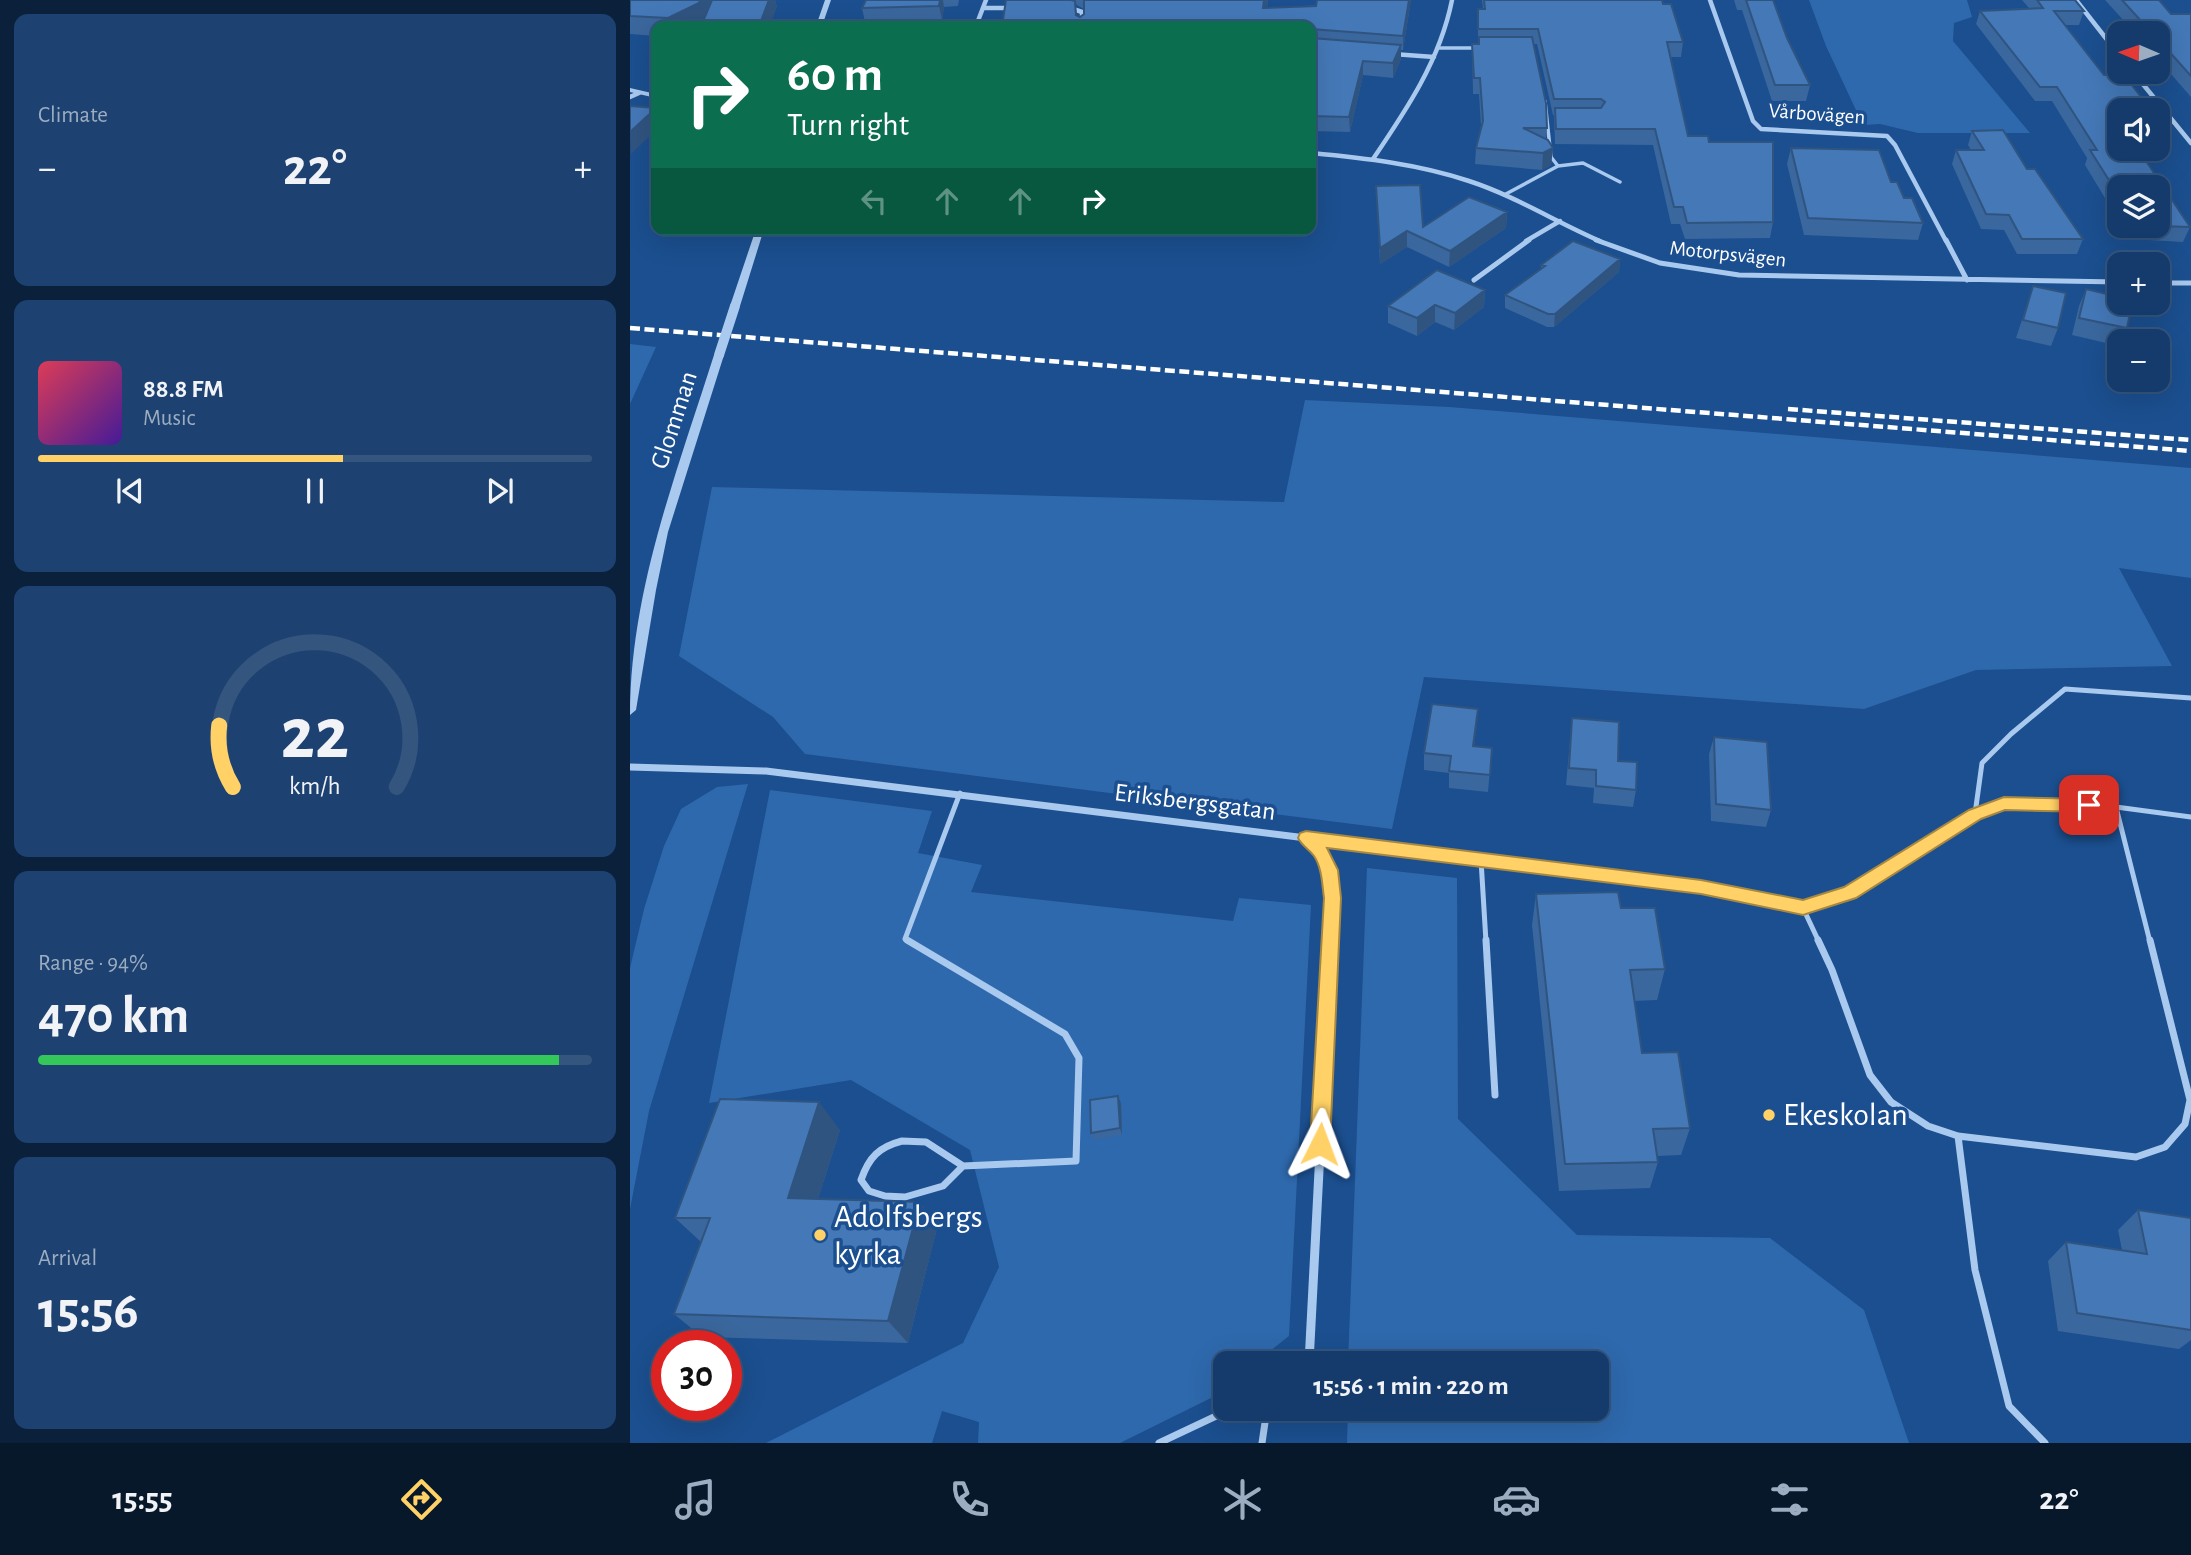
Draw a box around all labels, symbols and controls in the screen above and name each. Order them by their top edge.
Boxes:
north arrow [2107,21,2170,84]
map controls [2107,21,2170,392]
icon: right [672,49,763,140]
text: 60 m [787,51,883,100]
button: sound [2107,98,2170,161]
street label: Vårbovägen [1768,100,1866,128]
text: Climate [38,104,108,127]
text: Turn right [787,109,909,141]
text: 22° [283,142,347,194]
text: − [38,150,56,188]
text: + [574,150,592,188]
button: layers [2107,175,2170,238]
icon: left [855,182,893,220]
icon: ahead [928,182,966,220]
icon: ahead [1001,182,1039,220]
icon: right [1074,182,1112,220]
street label: Motorpsvägen [1669,237,1787,271]
button: + [2107,252,2170,315]
button: − [2107,329,2170,392]
street label: Glomman [646,368,702,472]
text: 88.8 FM [143,376,224,402]
text: Music [143,407,195,430]
icon: previous [111,472,149,510]
icon: pause [296,472,334,510]
icon: next [481,472,519,510]
text: 22 [281,700,349,773]
text: km/h [289,774,341,799]
pin [2059,775,2119,835]
street label: Eriksbergsgatan [1113,779,1277,825]
icon: arrive [2070,786,2108,824]
text: Range · 94% [38,952,148,975]
text: 470 km [38,990,189,1042]
place label: Ekeskolan [1783,1099,1908,1131]
position arrow [1283,1107,1357,1181]
marker: Ekeskolan [1761,1107,1777,1123]
place label: Adolfsbergs kyrka [834,1201,983,1270]
marker: Adolfsbergs kyrka [812,1227,828,1243]
text: Arrival [38,1247,97,1270]
text: 15:56 [38,1285,139,1337]
speed limit sign: 30 [651,1330,742,1421]
text: 15:56 · 1 min · 220 m [1313,1373,1509,1399]
icon: directions [397,1475,446,1524]
icon: music [671,1475,720,1524]
icon: phone [945,1475,994,1524]
icon: climate [1218,1475,1267,1524]
icon: car [1492,1475,1541,1524]
icon: filters [1765,1475,1814,1524]
text: 15:55 [112,1483,173,1515]
text: 22° [2039,1483,2079,1515]

